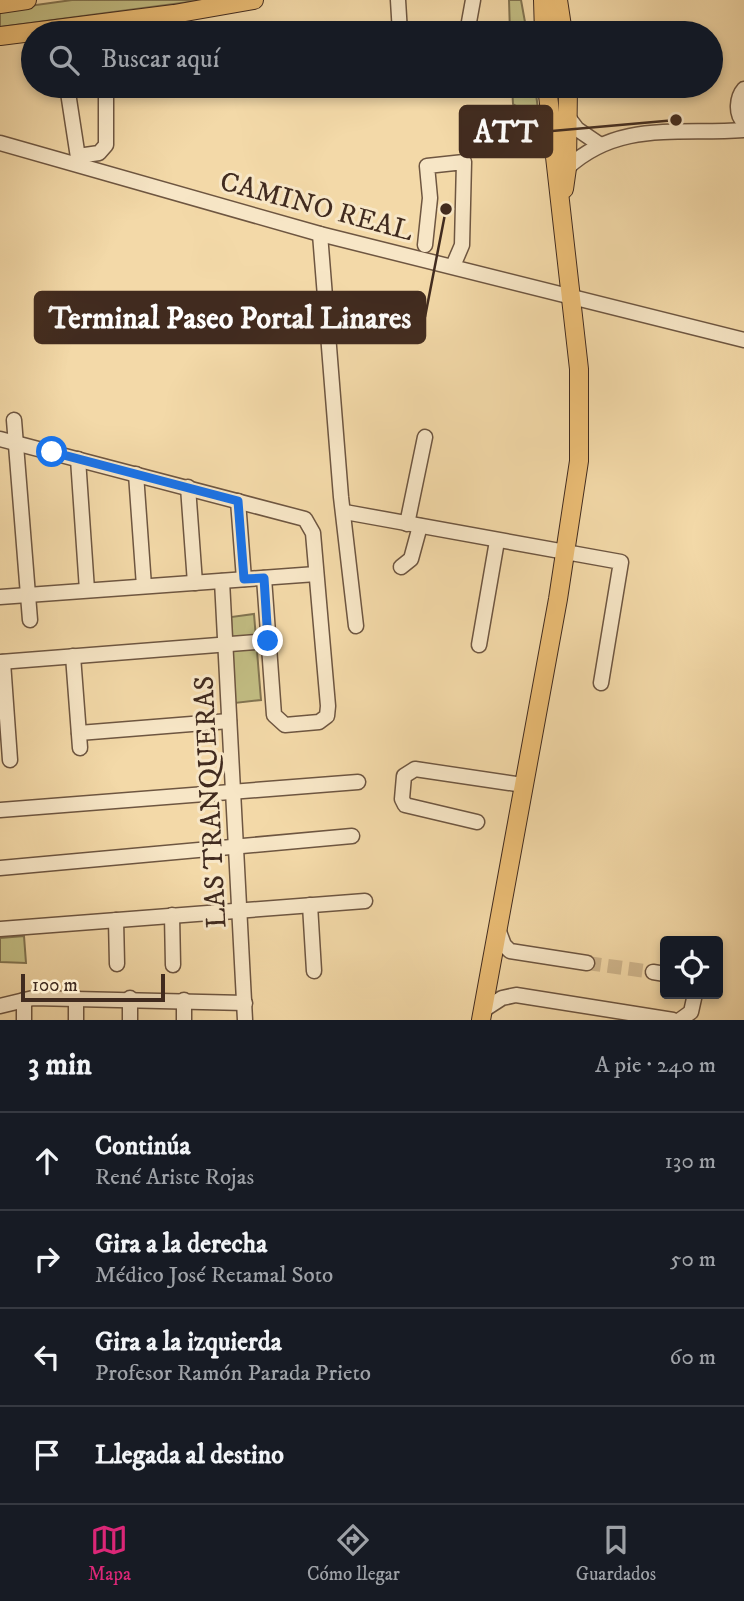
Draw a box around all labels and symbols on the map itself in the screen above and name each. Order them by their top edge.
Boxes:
callout: ATT [460,106,552,157]
text: ATT [473,115,538,152]
street label: CAMINO REAL [216,164,417,249]
callout: Terminal Paseo Portal Linares [35,292,425,343]
text: Terminal Paseo Portal Linares [48,301,411,338]
route start [36,436,67,467]
route end [252,625,283,656]
street label: LAS TRANQUERAS [186,675,235,929]
scale bar [21,971,164,1003]

